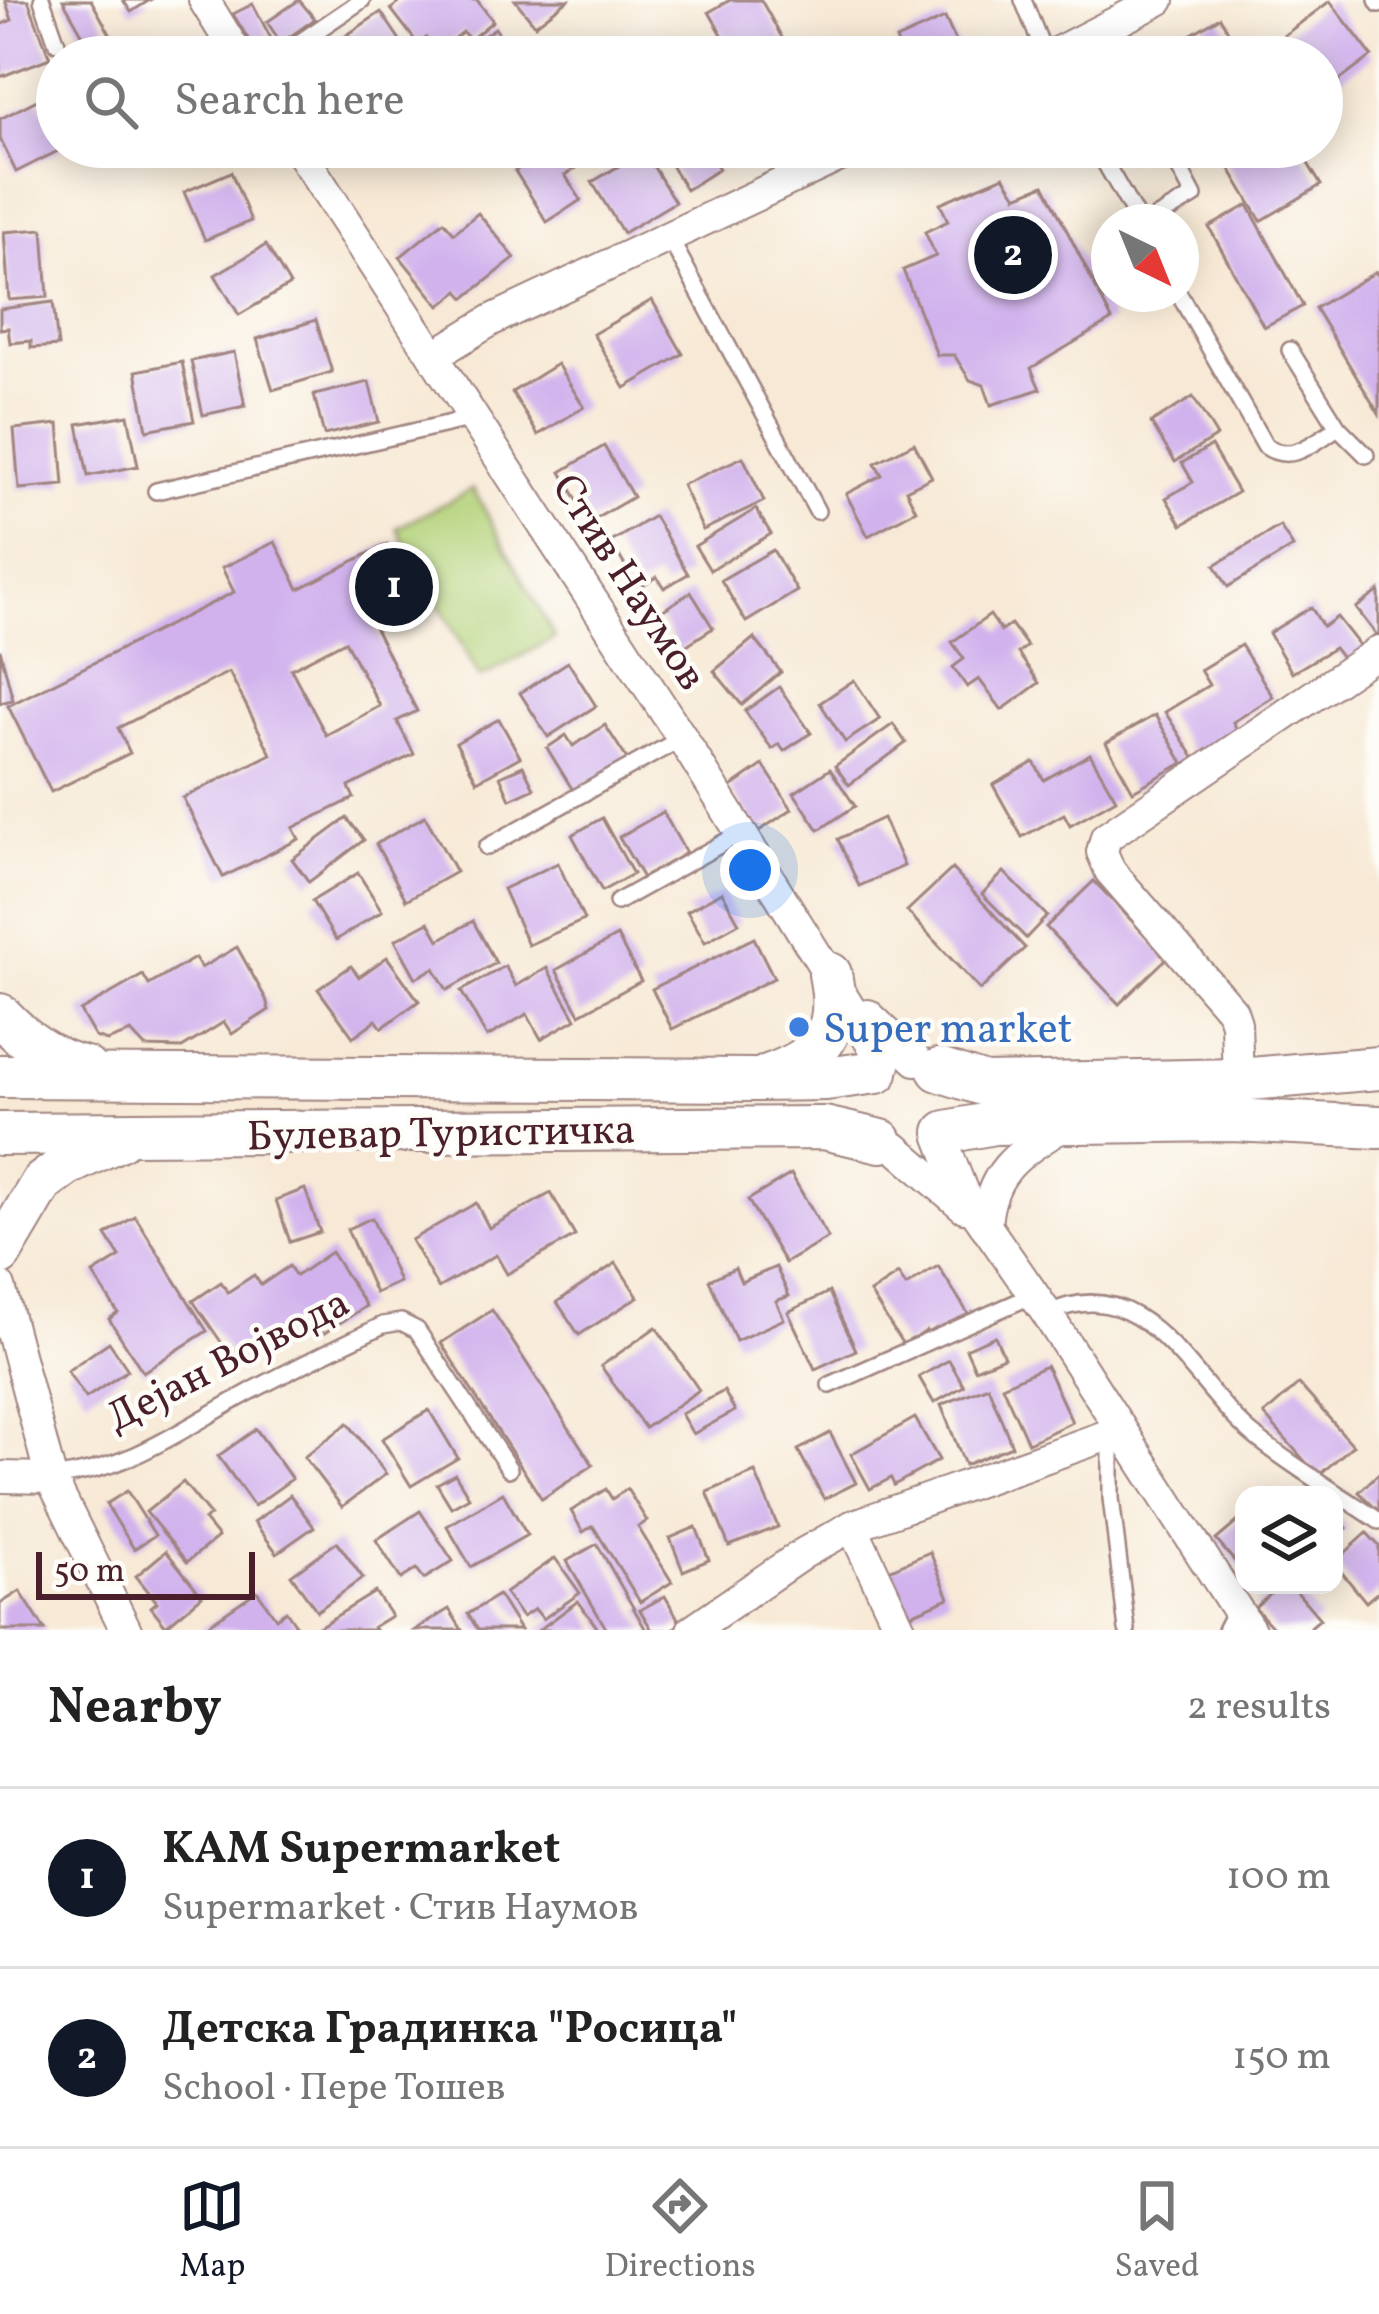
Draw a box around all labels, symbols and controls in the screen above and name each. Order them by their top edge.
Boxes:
search box [36,36,1343,168]
icon: search [78,69,144,135]
text: Search here [174,71,405,134]
north arrow [1091,204,1199,312]
pin: 2 [974,210,1052,300]
street label: Стив Наумов [535,464,719,703]
pin: 1 [355,542,433,632]
your location [720,840,780,900]
place label: Super market [823,1002,1072,1061]
marker: Super market [786,1014,812,1040]
street label: Булевар Туристичка [246,1103,636,1168]
street label: Дејан Војвода [97,1275,361,1449]
map controls [1235,1486,1343,1594]
button: layers [1235,1486,1343,1594]
scale bar [36,1546,255,1599]
text: 50 m [54,1550,125,1596]
text: Nearby [48,1673,222,1744]
text: 2 results [1187,1681,1331,1735]
text: KAM Supermarket [162,1819,560,1882]
text: 1 [79,1851,95,1905]
text: 100 m [1226,1851,1331,1905]
text: Supermarket · Стив Наумов [162,1882,638,1936]
text: Детска Градинка "Росица" [162,1999,738,2062]
text: 2 [77,2031,97,2085]
text: 150 m [1232,2031,1331,2085]
text: School · Пере Тошев [162,2062,506,2116]
tab: Map [179,2173,246,2291]
tab: Directions [604,2173,756,2291]
tab: Saved [1115,2173,1200,2291]

